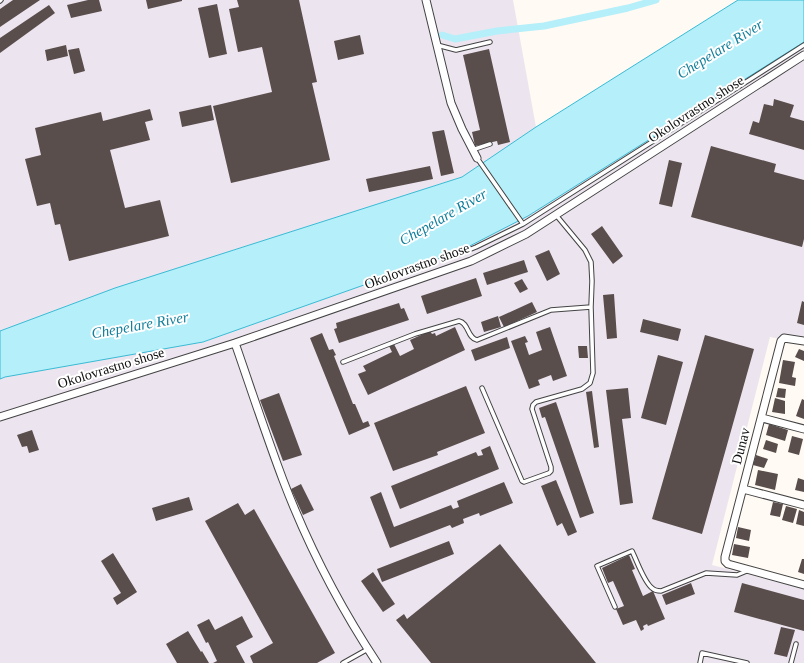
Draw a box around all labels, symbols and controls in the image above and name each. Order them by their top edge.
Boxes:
water label: Chepelare River [674,16,766,82]
street label: Okolovrastno shose [645,73,747,145]
water label: Chepelare River [396,185,490,248]
street label: Okolovrastno shose [362,240,472,292]
water label: Chepelare River [90,309,190,341]
street label: Okolovrastno shose [56,345,166,391]
street label: Dunav [729,426,753,466]

